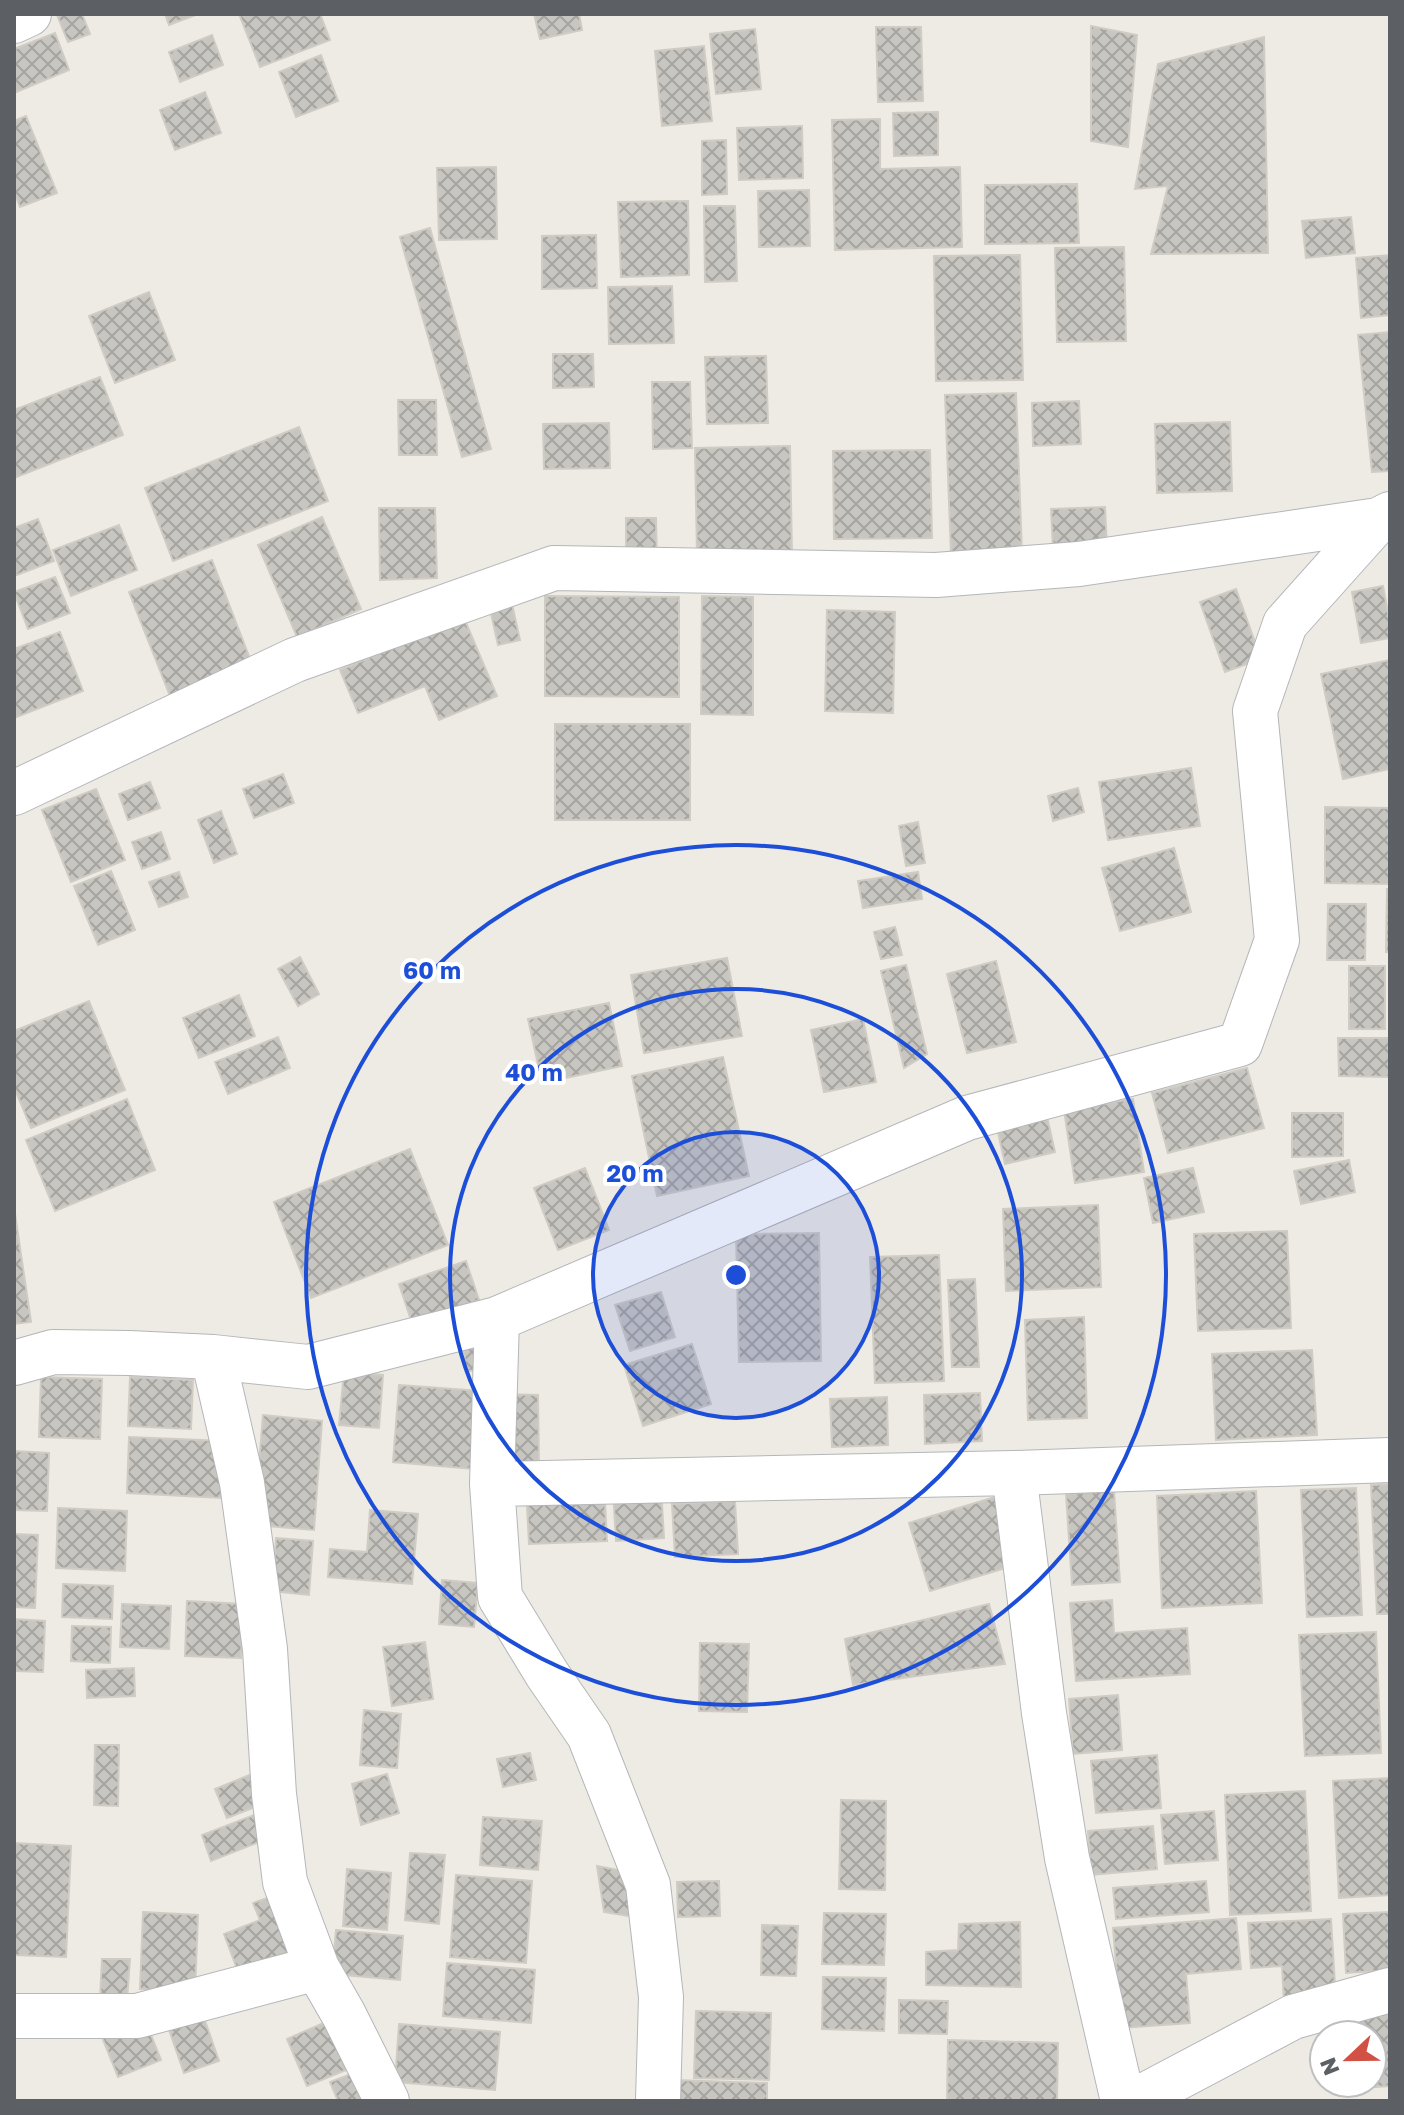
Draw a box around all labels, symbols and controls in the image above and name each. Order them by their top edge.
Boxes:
text: 60 m [403,955,461,984]
text: 40 m [505,1057,563,1086]
text: 20 m [606,1158,664,1187]
centre of rings [722,1261,750,1289]
north arrow [1308,2019,1388,2099]
text: N [1313,2054,1345,2079]

